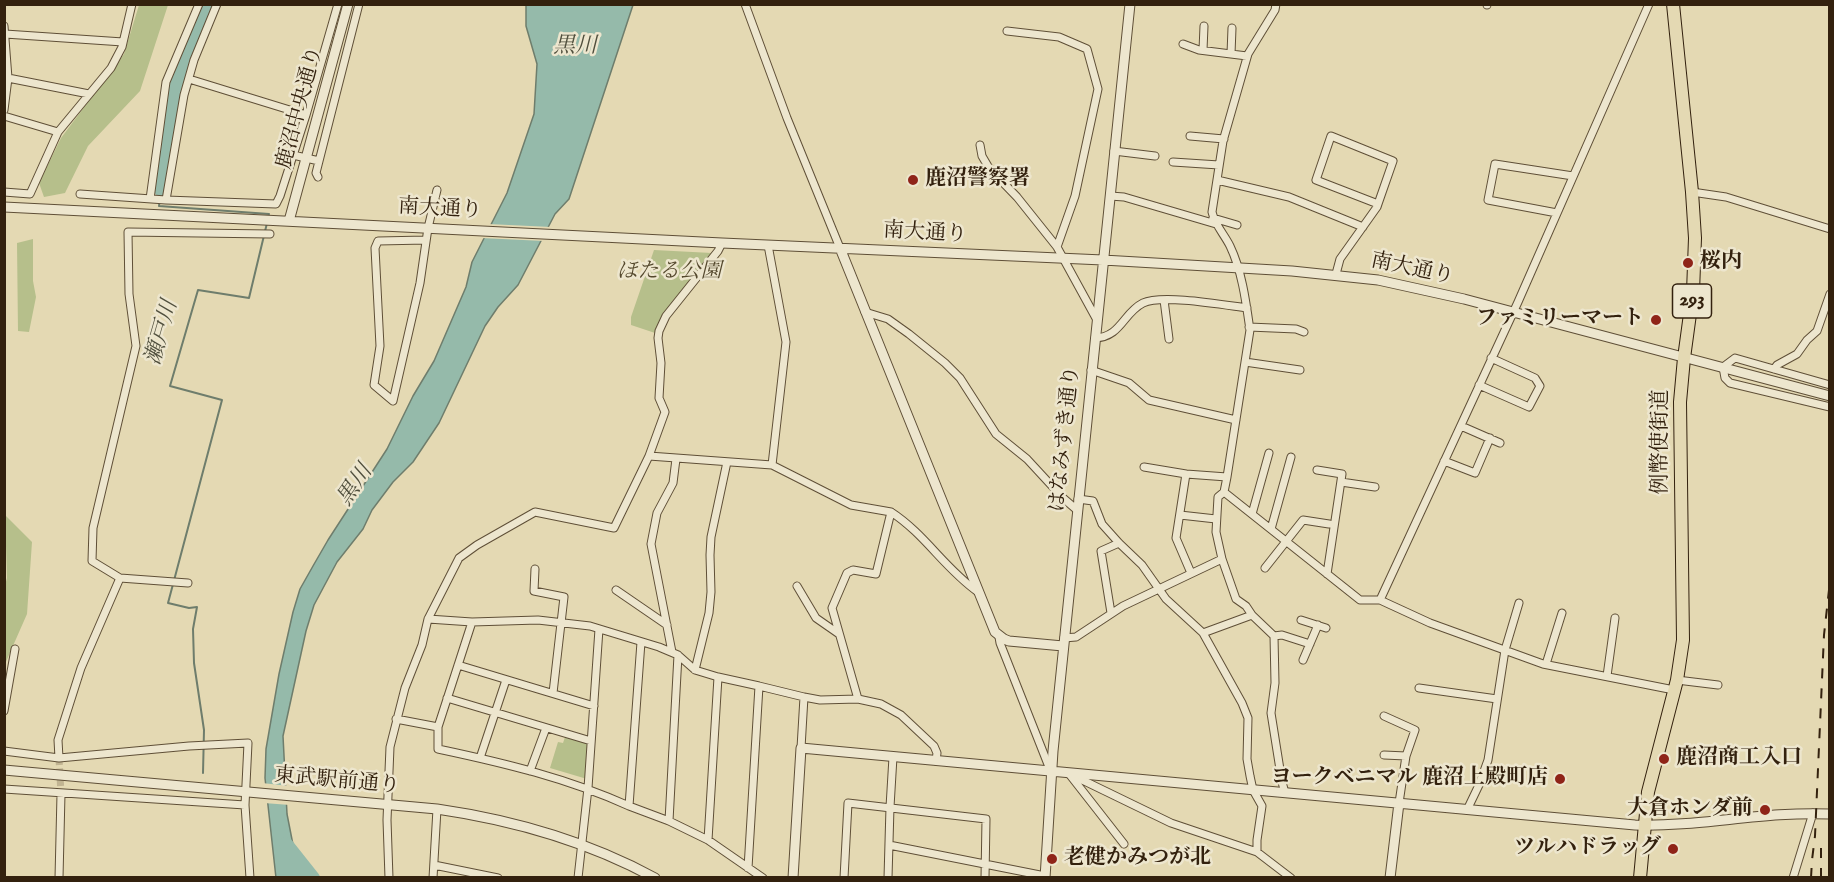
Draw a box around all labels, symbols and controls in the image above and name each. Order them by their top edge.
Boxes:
water label: 黒川 [553,34,597,60]
street label: 鹿沼中央通り [273,44,329,172]
place label: 鹿沼警察署 [925,167,1030,193]
marker: 鹿沼警察署 [906,173,920,187]
street label: 南大通り [397,195,483,225]
street label: 南大通り [882,219,968,249]
street label: 南大通り [1368,249,1456,291]
place label: 桜内 [1700,250,1742,276]
marker: 桜内 [1681,256,1695,270]
park label: ほたる公園 [617,260,721,286]
road number: 293 [1672,284,1712,318]
water label: 瀬戸川 [141,298,185,368]
place label: ファミリーマート [1476,307,1644,333]
marker: ファミリーマート [1649,313,1663,327]
street label: はなみずき通り [1046,365,1086,513]
street label: 例幣使街道 [1649,390,1675,494]
water label: 黒川 [333,460,379,512]
place label: 鹿沼商工入口 [1676,746,1802,772]
marker: 鹿沼商工入口 [1657,752,1671,766]
street label: 東武駅前通り [273,764,401,800]
place label: ヨークベニマル 鹿沼上殿町店 [1270,766,1548,792]
marker: ヨークベニマル 鹿沼上殿町店 [1553,772,1567,786]
place label: 大倉ホンダ前 [1627,797,1753,823]
marker: 大倉ホンダ前 [1758,803,1772,817]
place label: ツルハドラッグ [1514,836,1661,862]
marker: ツルハドラッグ [1666,842,1680,856]
place label: 老健かみつが北 [1064,846,1211,872]
marker: 老健かみつが北 [1045,852,1059,866]

